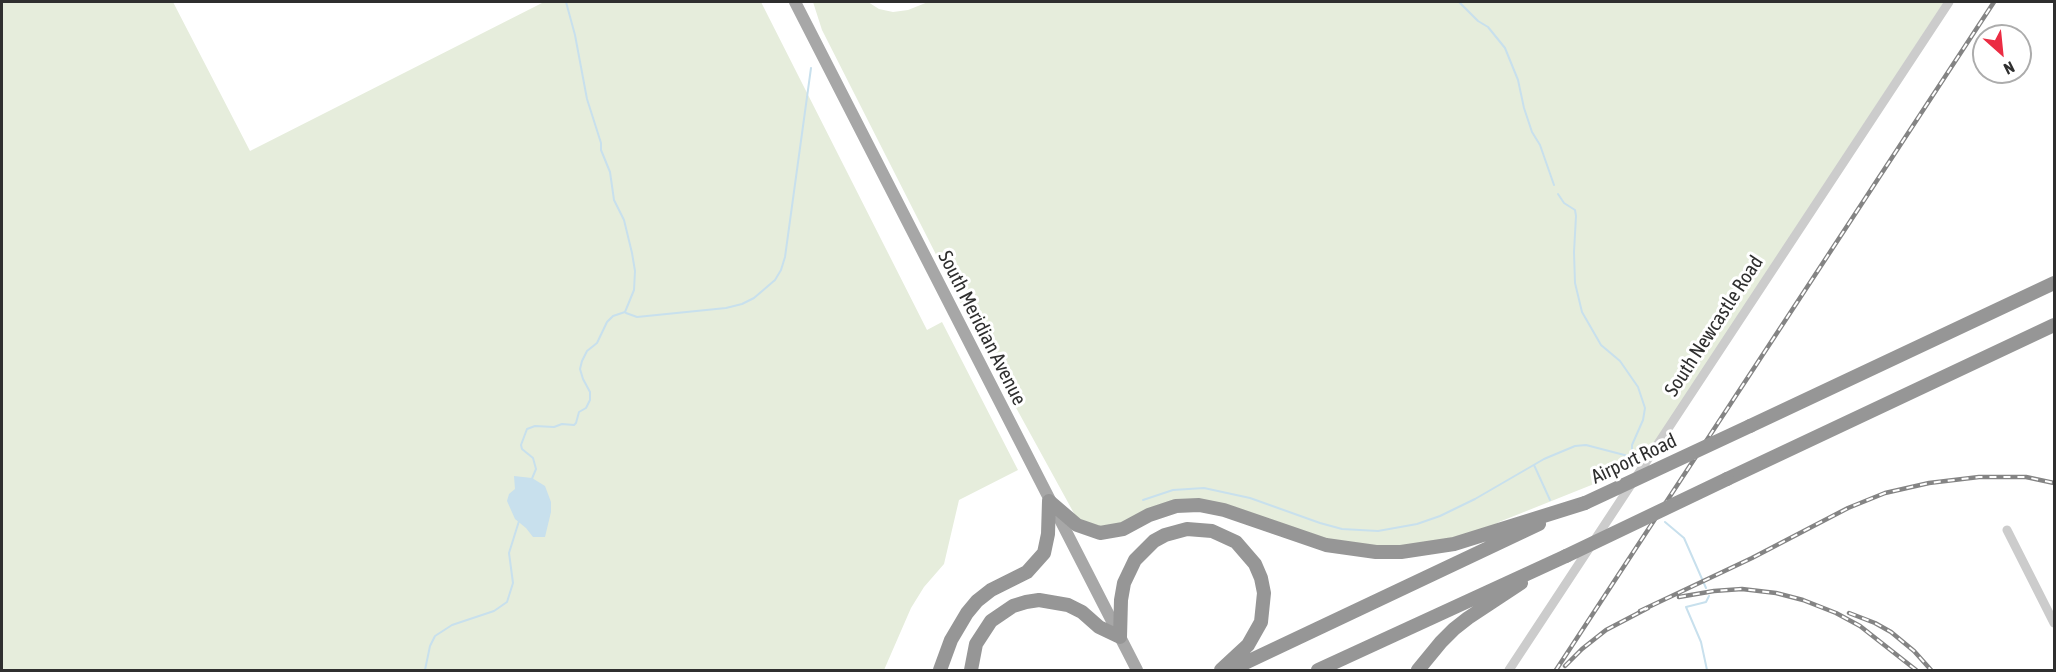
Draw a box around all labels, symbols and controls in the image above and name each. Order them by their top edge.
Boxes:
north arrow [1972,24,2032,84]
text: N [2001,58,2018,78]
street label: South Meridian Avenue [933,247,1031,409]
street label: South Newcastle Road [1660,251,1768,401]
street label: Airport Road [1587,429,1681,489]

